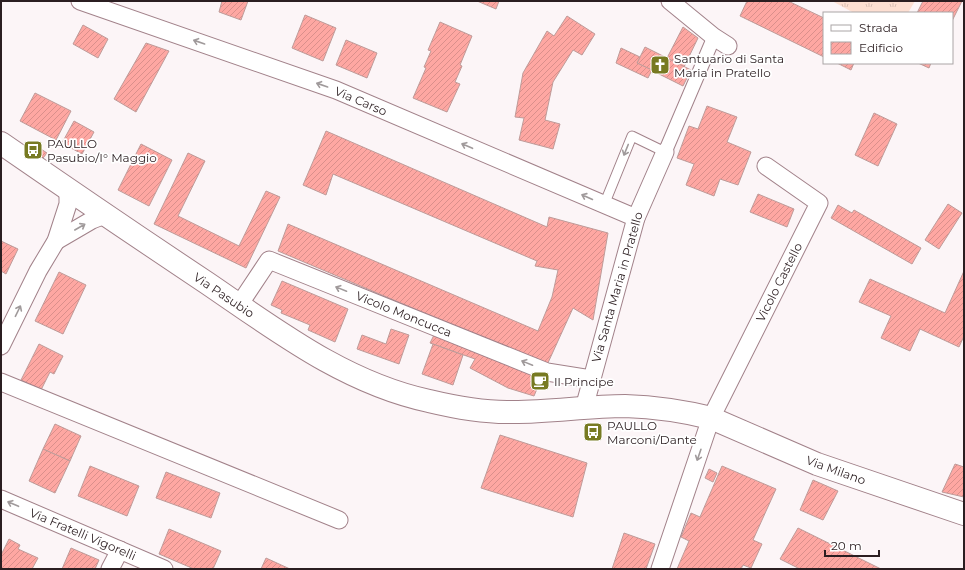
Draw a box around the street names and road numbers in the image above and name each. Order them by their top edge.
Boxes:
street label: Via Carso [333,83,389,119]
street label: Via Santa Maria in Pratello [588,210,646,364]
street label: Vicolo Castello [753,240,805,324]
street label: Via Pasubio [191,269,257,321]
street label: Vicolo Moncucca [354,288,454,340]
street label: Via Milano [804,452,868,488]
street label: Via Fratelli Vigorelli [28,505,138,563]

